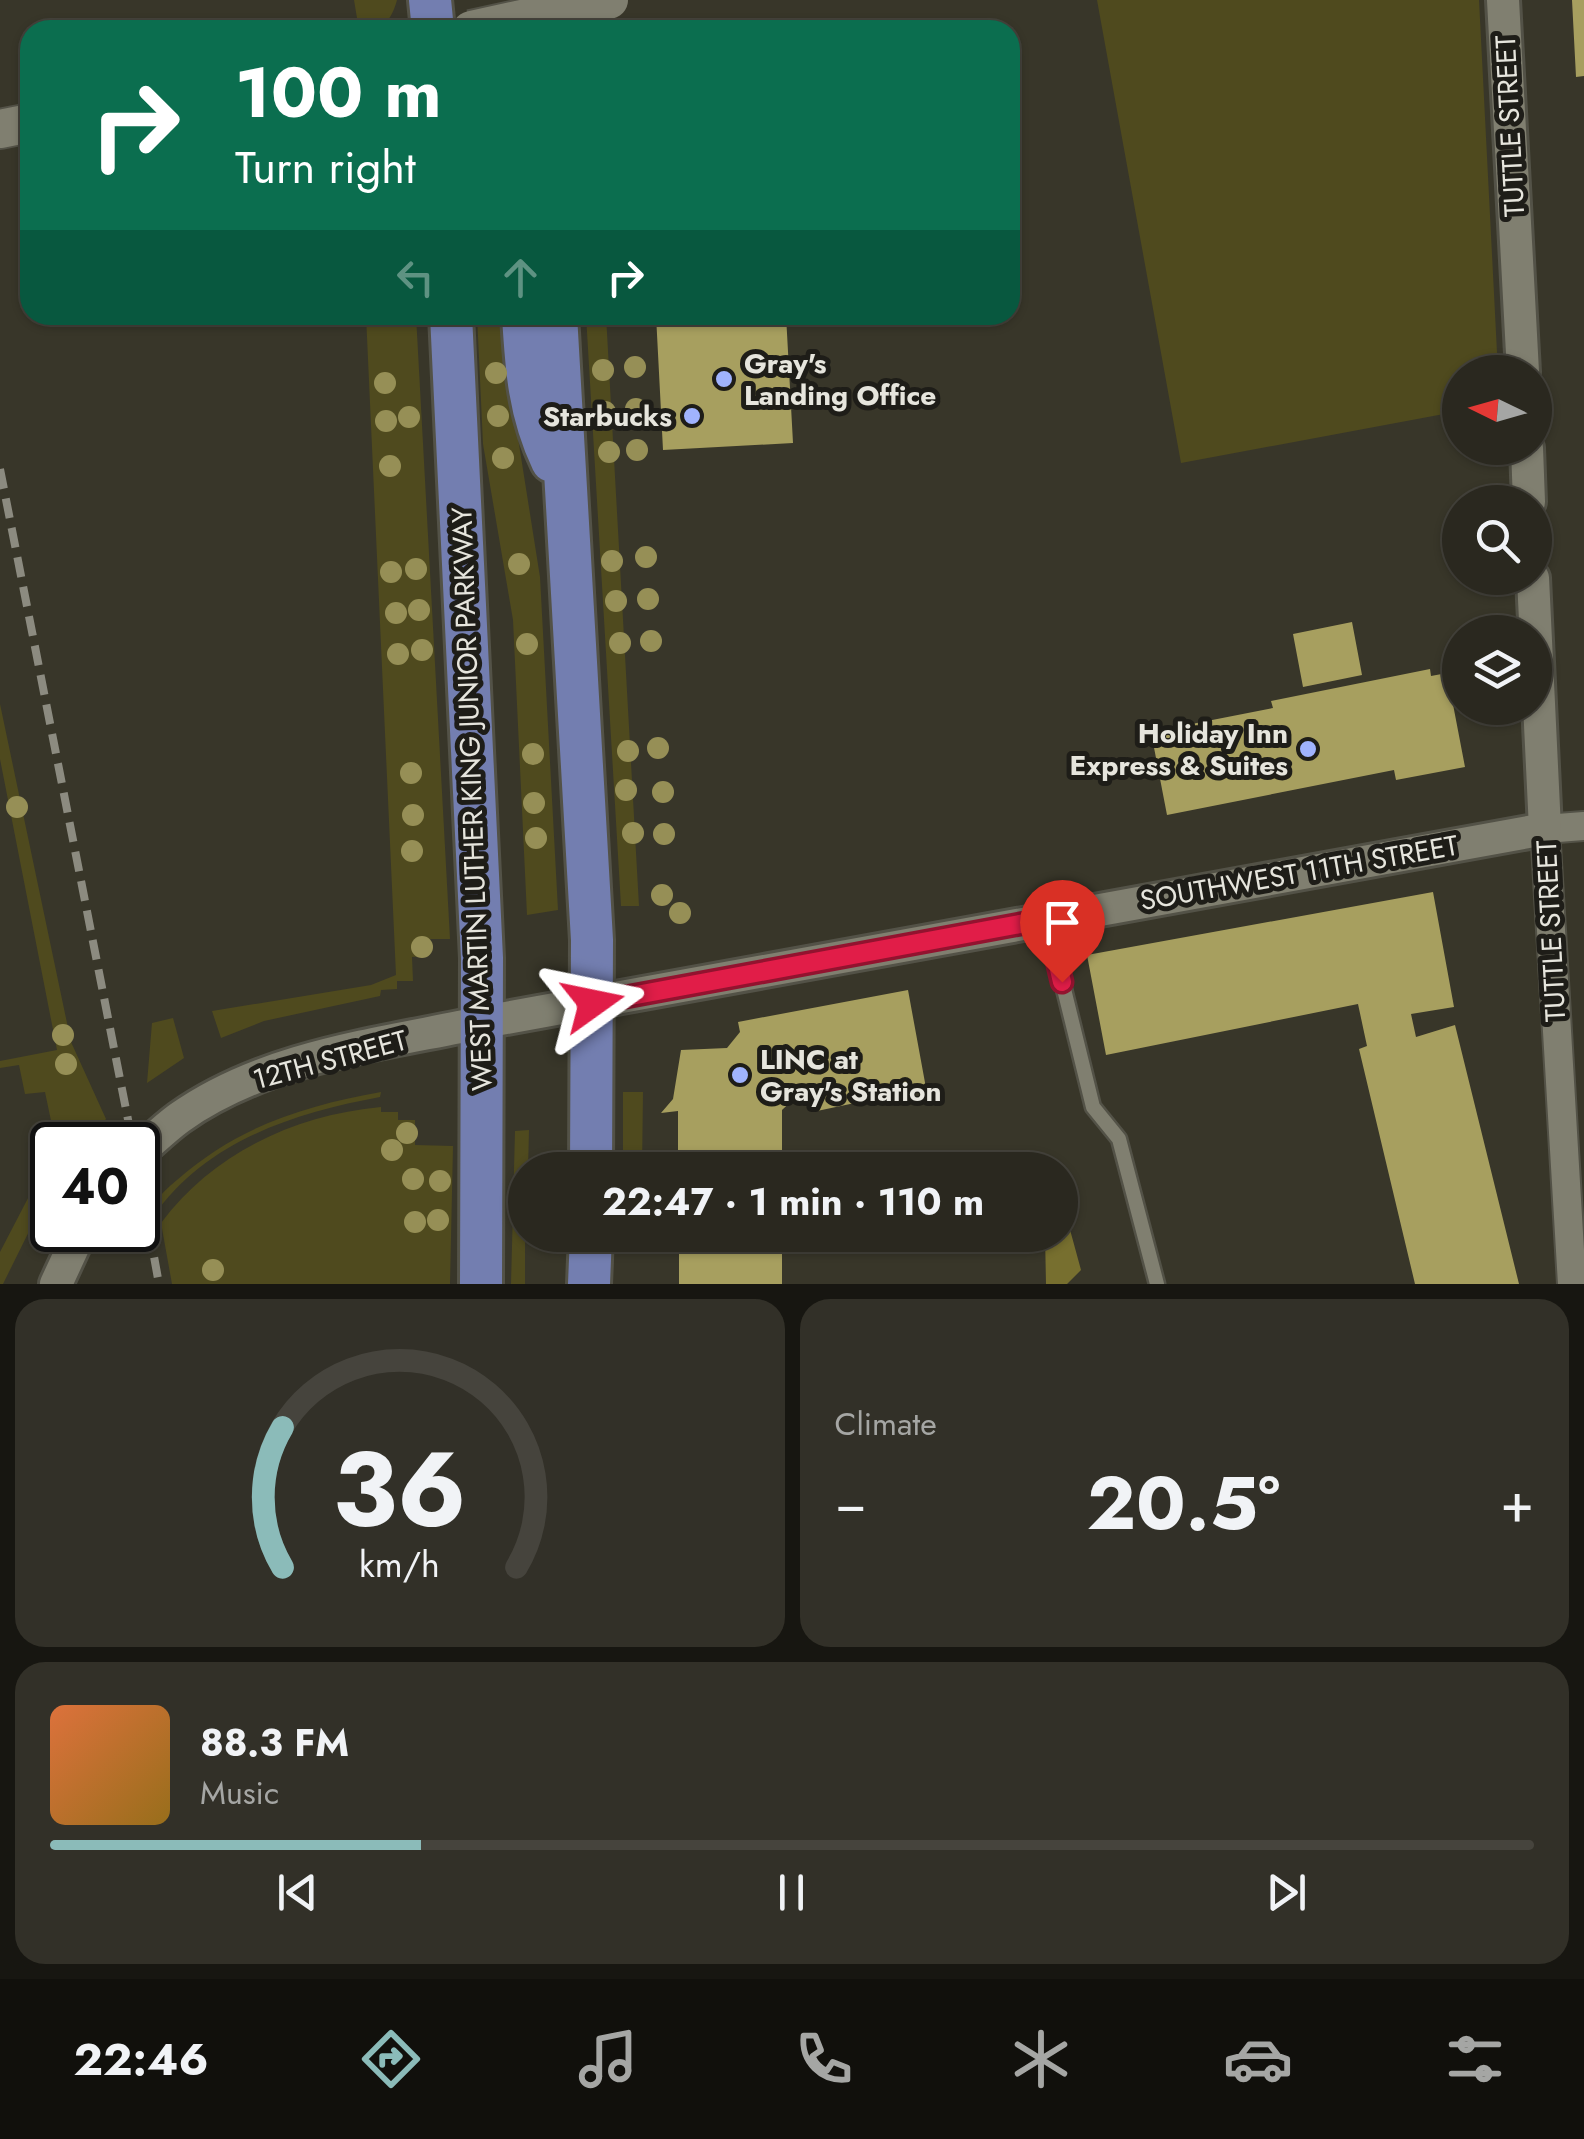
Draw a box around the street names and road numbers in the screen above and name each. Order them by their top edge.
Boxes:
street label: TUTTLE STREET [1485,34,1535,218]
street label: WEST MARTIN LUTHER KING JUNIOR PARKWAY [441,506,503,1092]
street label: SOUTHWEST 11TH STREET [1137,825,1461,921]
street label: TUTTLE STREET [1526,839,1576,1023]
street label: 12TH STREET [248,1020,412,1100]

